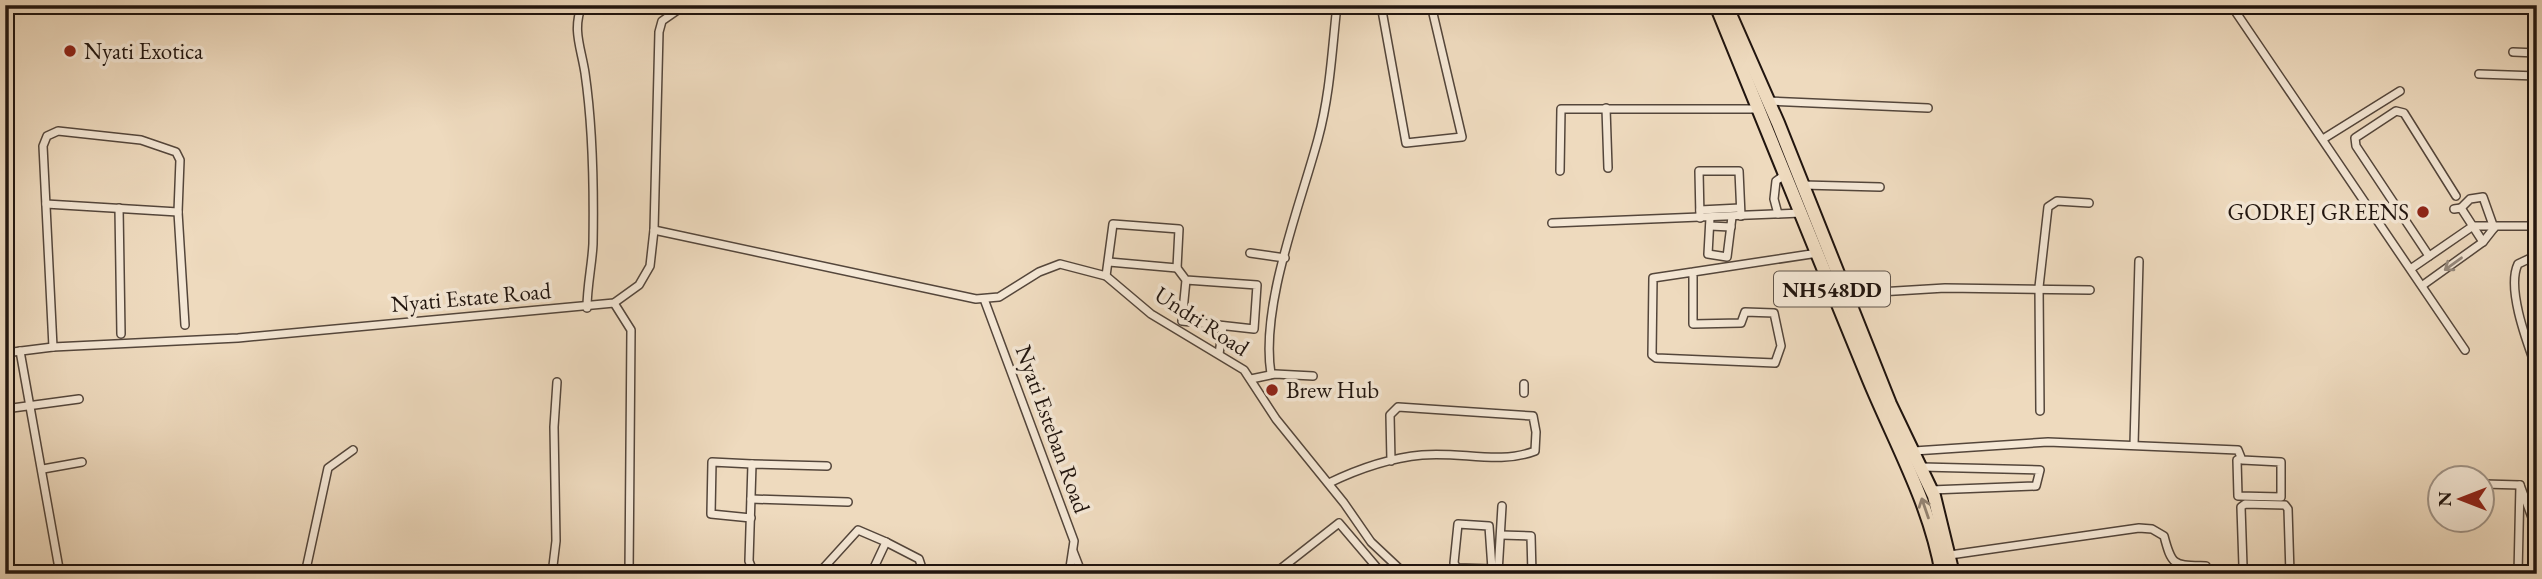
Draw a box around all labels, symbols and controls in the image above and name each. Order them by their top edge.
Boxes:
place label: Nyati Exotica [84,36,204,66]
marker: Nyati Exotica [62,43,78,59]
place label: GODREJ GREENS [2228,197,2409,227]
marker: GODREJ GREENS [2415,204,2431,220]
one-way arrow [2444,257,2463,271]
road number: NH548DD [1774,272,1890,306]
street label: Nyati Estate Road [390,275,553,319]
street label: Undri Road [1149,279,1255,363]
street label: Nyati Esteban Road [1009,341,1097,517]
place label: Brew Hub [1286,375,1379,405]
marker: Brew Hub [1264,382,1280,398]
north arrow [2426,463,2496,534]
text: N [2432,491,2457,507]
one-way arrow [1918,497,1930,519]

